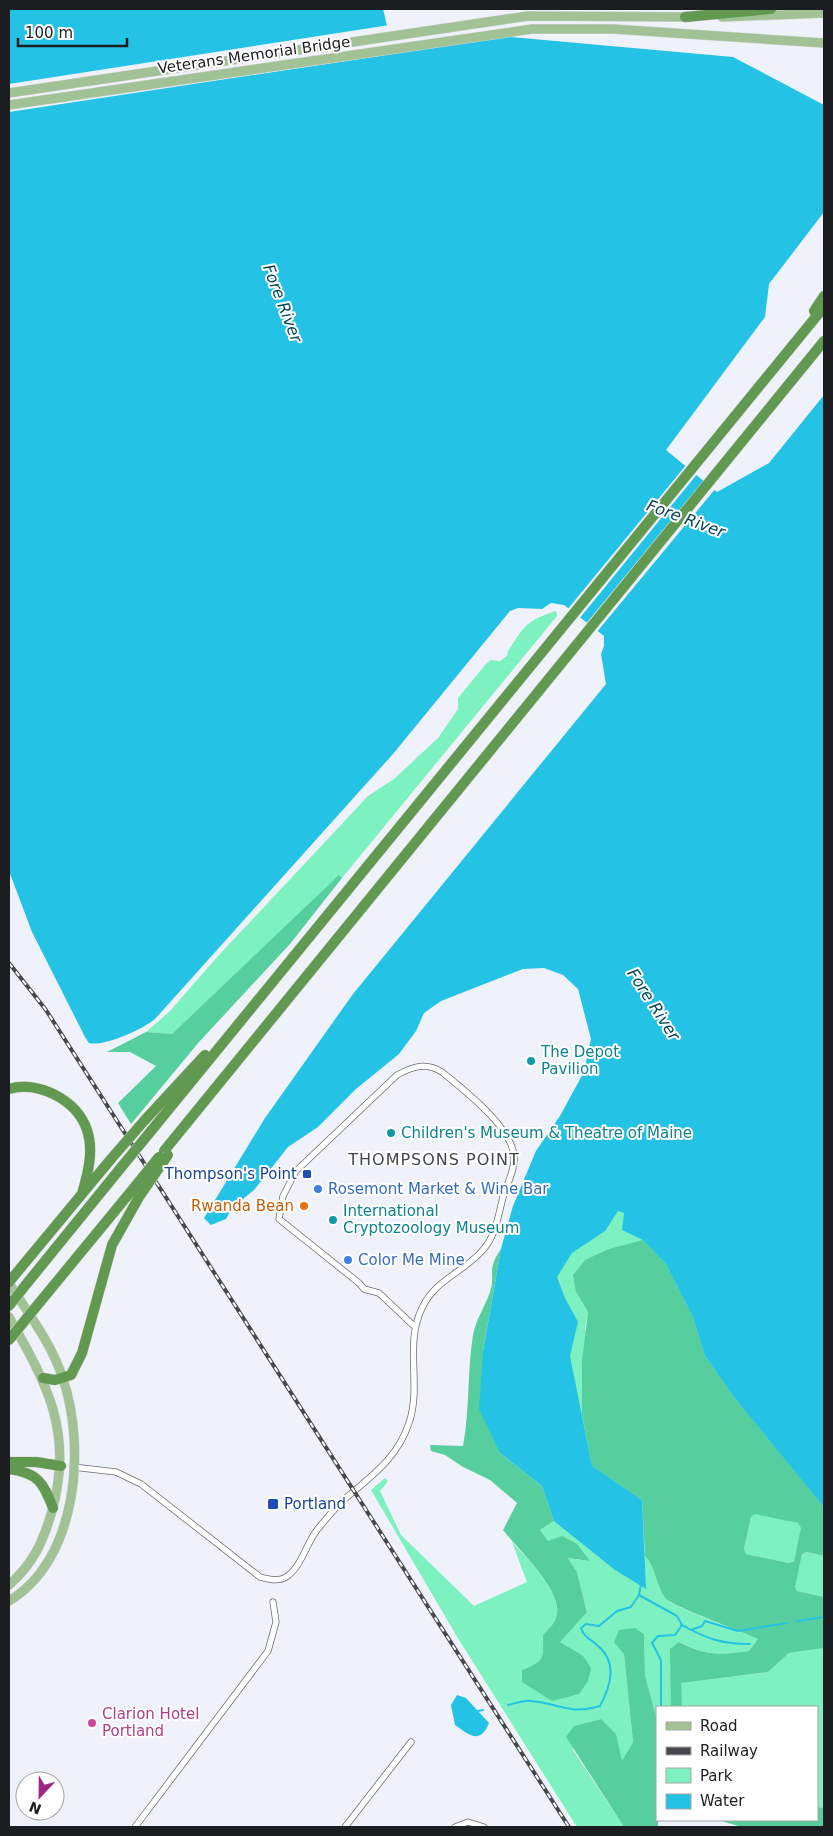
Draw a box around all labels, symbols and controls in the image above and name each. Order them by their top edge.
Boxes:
scale bar [18,15,126,47]
text: 100 m [25,24,73,42]
street label: Veterans Memorial Bridge [157,33,351,77]
water label: Fore River [259,262,307,346]
water label: Fore River [644,496,729,542]
water label: Fore River [623,965,685,1045]
place label: The Depot Pavilion [540,1043,619,1078]
marker: The Depot Pavilion [525,1055,537,1067]
place label: Children's Museum & Theatre of Maine [401,1124,692,1142]
marker: Children's Museum & Theatre of Maine [385,1127,397,1139]
district label: THOMPSONS POINT [347,1150,520,1169]
place label: Thompson's Point [164,1165,297,1183]
marker: Thompson's Point [301,1168,313,1180]
place label: Rosemont Market & Wine Bar [328,1180,549,1198]
marker: Rosemont Market & Wine Bar [312,1183,324,1195]
place label: Rwanda Bean [191,1197,294,1215]
marker: Rwanda Bean [298,1200,310,1212]
place label: International Cryptozoology Museum [343,1202,519,1237]
marker: International Cryptozoology Museum [327,1214,339,1226]
place label: Color Me Mine [358,1251,465,1269]
marker: Color Me Mine [342,1254,354,1266]
place label: Portland [284,1495,346,1513]
marker: Portland [266,1497,280,1511]
place label: Clarion Hotel Portland [102,1705,199,1740]
legend [656,1706,818,1821]
marker: Clarion Hotel Portland [86,1717,98,1729]
text: Road [700,1717,738,1735]
text: Railway [700,1742,758,1760]
text: Park [700,1767,733,1785]
north arrow [15,1771,65,1821]
text: Water [700,1792,745,1810]
text: N [27,1798,44,1818]

